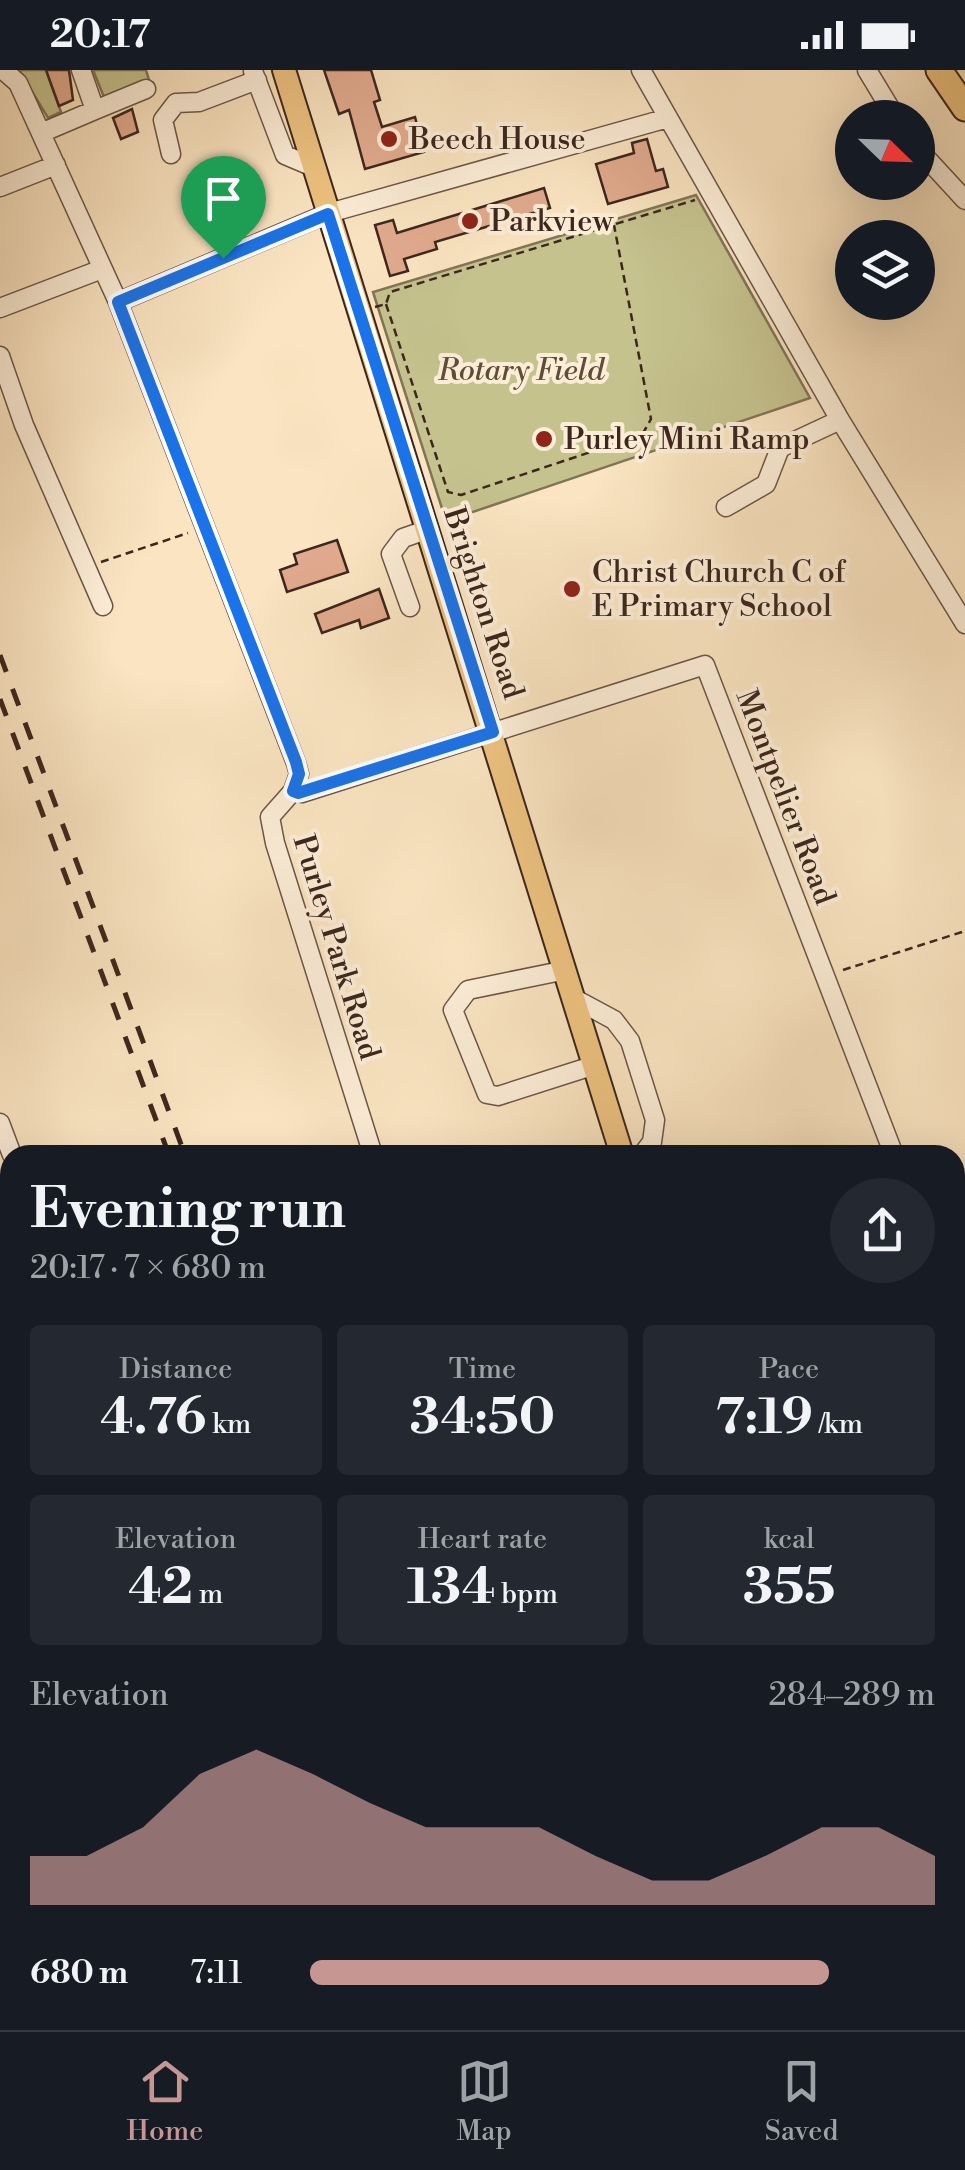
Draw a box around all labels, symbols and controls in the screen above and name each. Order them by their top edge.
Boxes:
text: 20:17 [50,12,150,59]
north arrow [835,100,935,200]
map controls [835,100,935,320]
place label: Beech House [408,121,586,159]
marker: Beech House [378,128,400,150]
pin [181,156,266,259]
icon: arrive [196,171,251,226]
place label: Parkview [490,203,614,241]
marker: Parkview [459,210,481,232]
button: layers [835,220,935,320]
park label: Rotary Field [437,352,605,390]
place label: Purley Mini Ramp [564,421,810,459]
marker: Purley Mini Ramp [533,428,555,450]
street label: Brighton Road [434,502,532,704]
place label: Christ Church C of E Primary School [592,554,846,626]
marker: Christ Church C of E Primary School [561,578,583,600]
street label: Montpelier Road [727,685,843,910]
street label: Purley Park Road [284,830,388,1064]
text: Evening run [30,1176,346,1245]
button: share [830,1178,935,1283]
text: 20:17 · 7 × 680 m [30,1248,266,1288]
text: Distance [119,1352,232,1387]
text: Time [449,1352,516,1387]
text: Pace [759,1352,819,1387]
text: 4.76 [100,1387,206,1449]
text: 34:50 [410,1387,555,1449]
text: 7:19 [715,1387,813,1449]
text: km [206,1407,251,1442]
text: /km [813,1407,863,1442]
text: Elevation [115,1522,236,1557]
text: Heart rate [418,1522,547,1557]
text: kcal [764,1522,815,1557]
text: 42 [128,1557,193,1619]
text: 134 [407,1557,495,1619]
text: 355 [743,1557,835,1619]
text: m [193,1577,223,1612]
text: bpm [495,1577,558,1612]
text: Elevation [30,1675,169,1715]
text: 284–289 m [769,1675,935,1715]
text: 680 m [30,1953,128,1993]
text: 7:11 [190,1953,242,1993]
tab: Home [127,2054,203,2149]
tab: Map [457,2054,512,2149]
tab: Saved [765,2054,838,2149]

